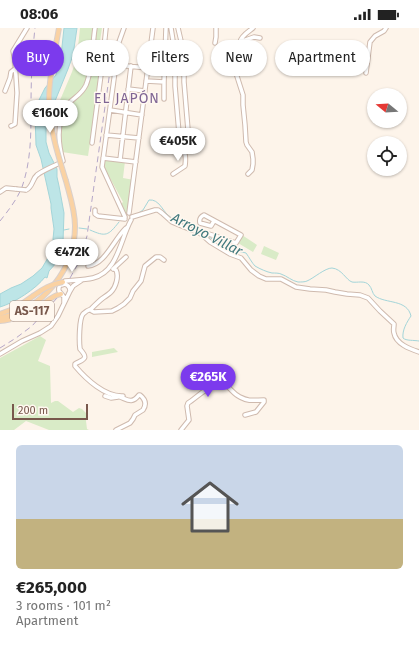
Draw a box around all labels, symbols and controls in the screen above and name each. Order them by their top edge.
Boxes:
text: 08:06 [20,5,58,23]
chip: Buy [12,40,64,76]
chip: Rent [72,40,129,76]
chip: Filters [137,40,203,76]
chip: New [211,40,267,76]
chip: Apartment [275,40,370,76]
north arrow [367,88,407,128]
map controls [367,88,407,176]
district label: EL JAPÓN [94,89,160,107]
pin: €160K [22,100,78,134]
text: €160K [32,105,68,120]
pin: €405K [150,128,206,162]
text: €405K [159,133,197,148]
button: locate [367,136,407,176]
water label: Arroyo Villar [167,209,246,260]
pin: €472K [44,239,100,273]
text: €472K [54,244,90,259]
road number: AS-117 [10,301,54,321]
pin: €265K [180,364,236,398]
text: €265K [190,369,226,384]
scale bar [12,402,88,421]
text: 200 m [18,404,48,417]
icon: home [174,471,246,543]
text: €265,000 [16,577,87,598]
text: 3 rooms · 101 m² [16,598,111,613]
text: Apartment [16,613,78,628]

